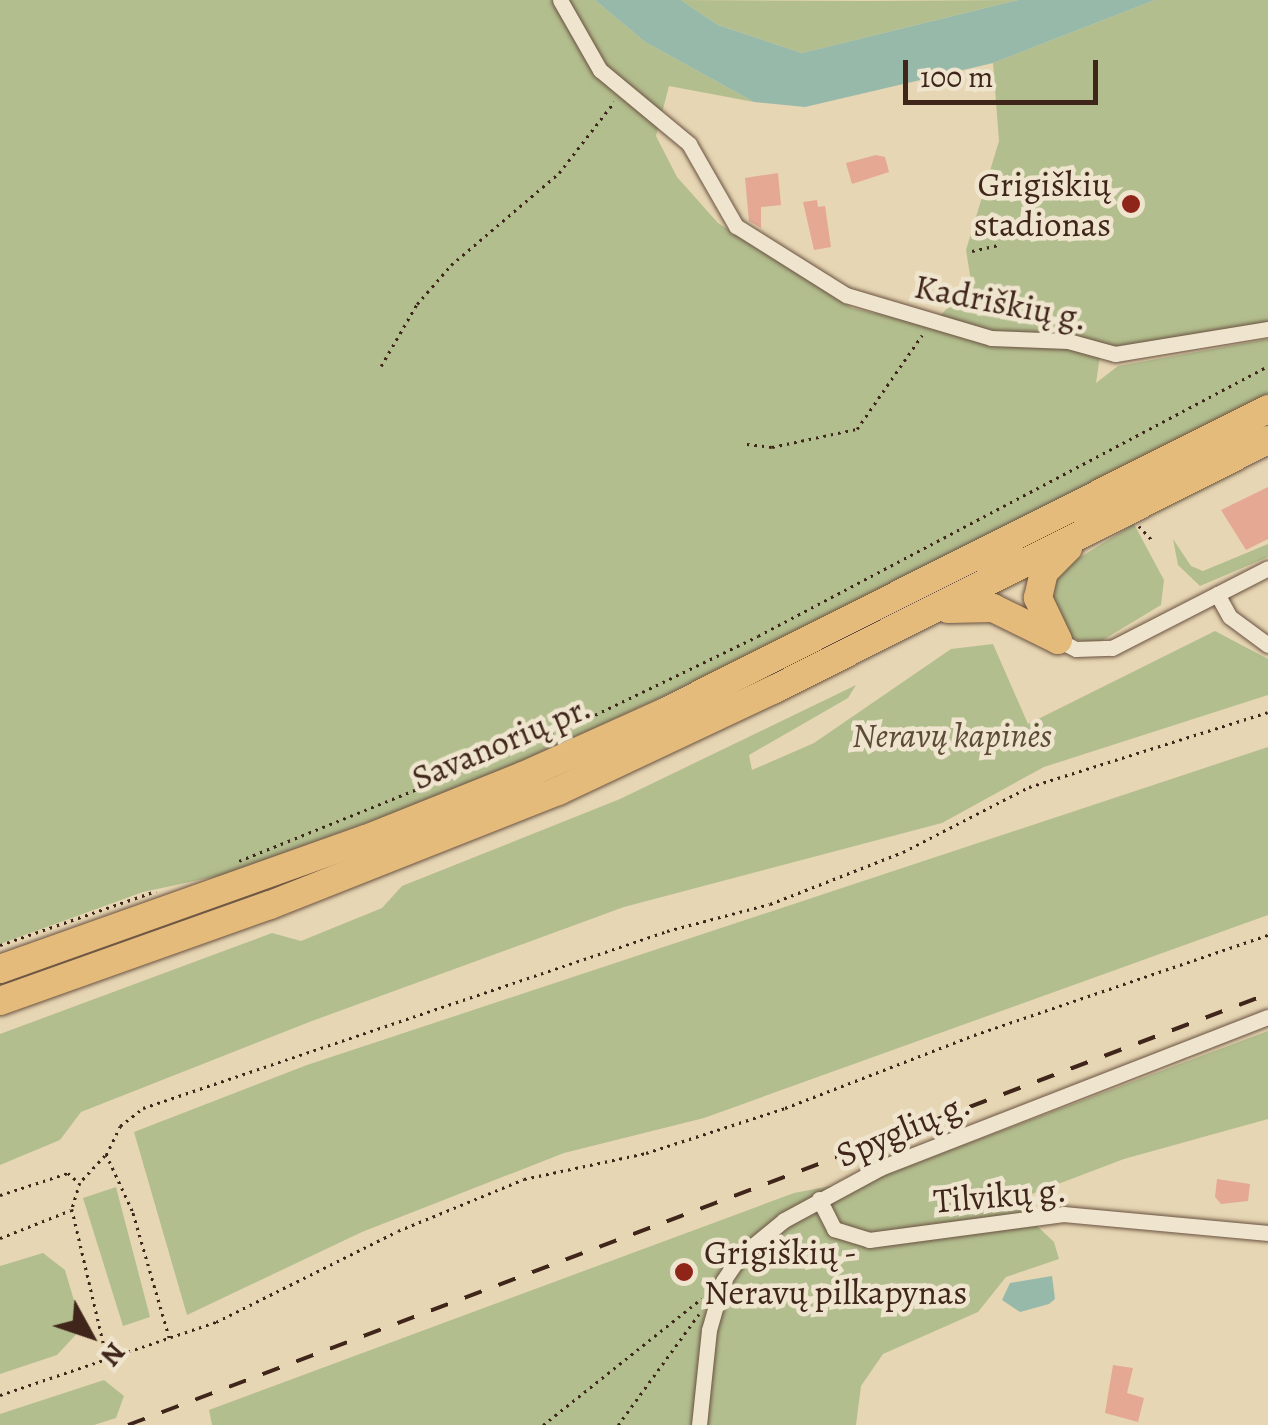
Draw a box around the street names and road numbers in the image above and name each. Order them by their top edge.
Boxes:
street label: Kadriškių g. [911,265,1091,339]
street label: Savanorių pr. [405,685,597,799]
street label: Spyglių g. [830,1082,976,1176]
street label: Tilvikų g. [932,1168,1068,1222]

